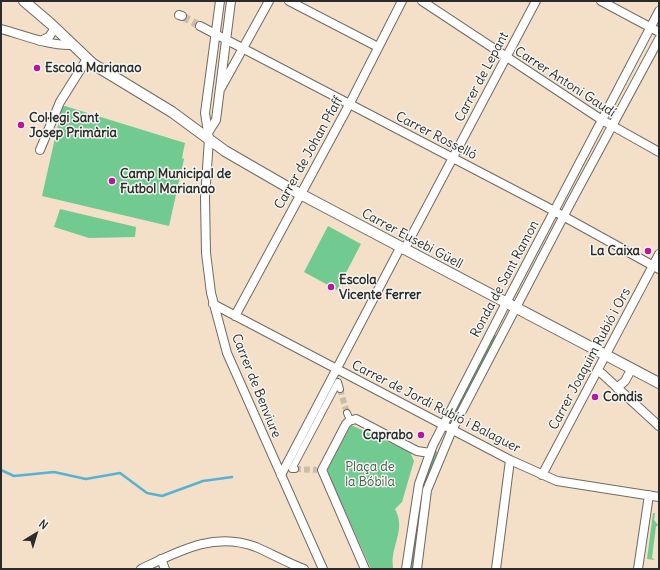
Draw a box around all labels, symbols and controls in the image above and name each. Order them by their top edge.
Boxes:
street label: Carrer de Lepant [452,29,512,125]
street label: Carrer Antoni Gaudí [512,44,618,120]
place label: Escola Marianao [45,60,141,76]
marker: Escola Marianao [32,63,42,73]
street label: Carrer de Johan Pfaff [272,94,346,212]
street label: Carrer Rosselló [393,109,479,163]
place label: Col·legi Sant Josep Primària [29,110,117,141]
marker: Col·legi Sant Josep Primària [16,120,26,130]
place label: Camp Municipal de Futbol Marianao [120,166,231,197]
marker: Camp Municipal de Futbol Marianao [107,176,117,186]
street label: Carrer Eusebi Güell [359,206,465,272]
street label: Ronda de Sant Ramon [468,218,542,340]
place label: La Caixa [590,243,640,259]
marker: La Caixa [643,246,653,256]
place label: Escola Vicente Ferrer [339,272,421,303]
marker: Escola Vicente Ferrer [326,282,336,292]
street label: Carrer Joaquim Rubió i Ors [546,285,634,433]
street label: Carrer de Benviure [228,332,284,440]
street label: Carrer de Jordi Rubió i Balaguer [349,357,523,457]
place label: Condis [603,389,643,405]
marker: Condis [590,392,600,402]
place label: Caprabo [363,427,413,443]
marker: Caprabo [416,430,426,440]
park label: Plaça de la Bóbila [345,459,395,490]
north arrow [16,514,56,554]
text: N [36,517,51,532]

